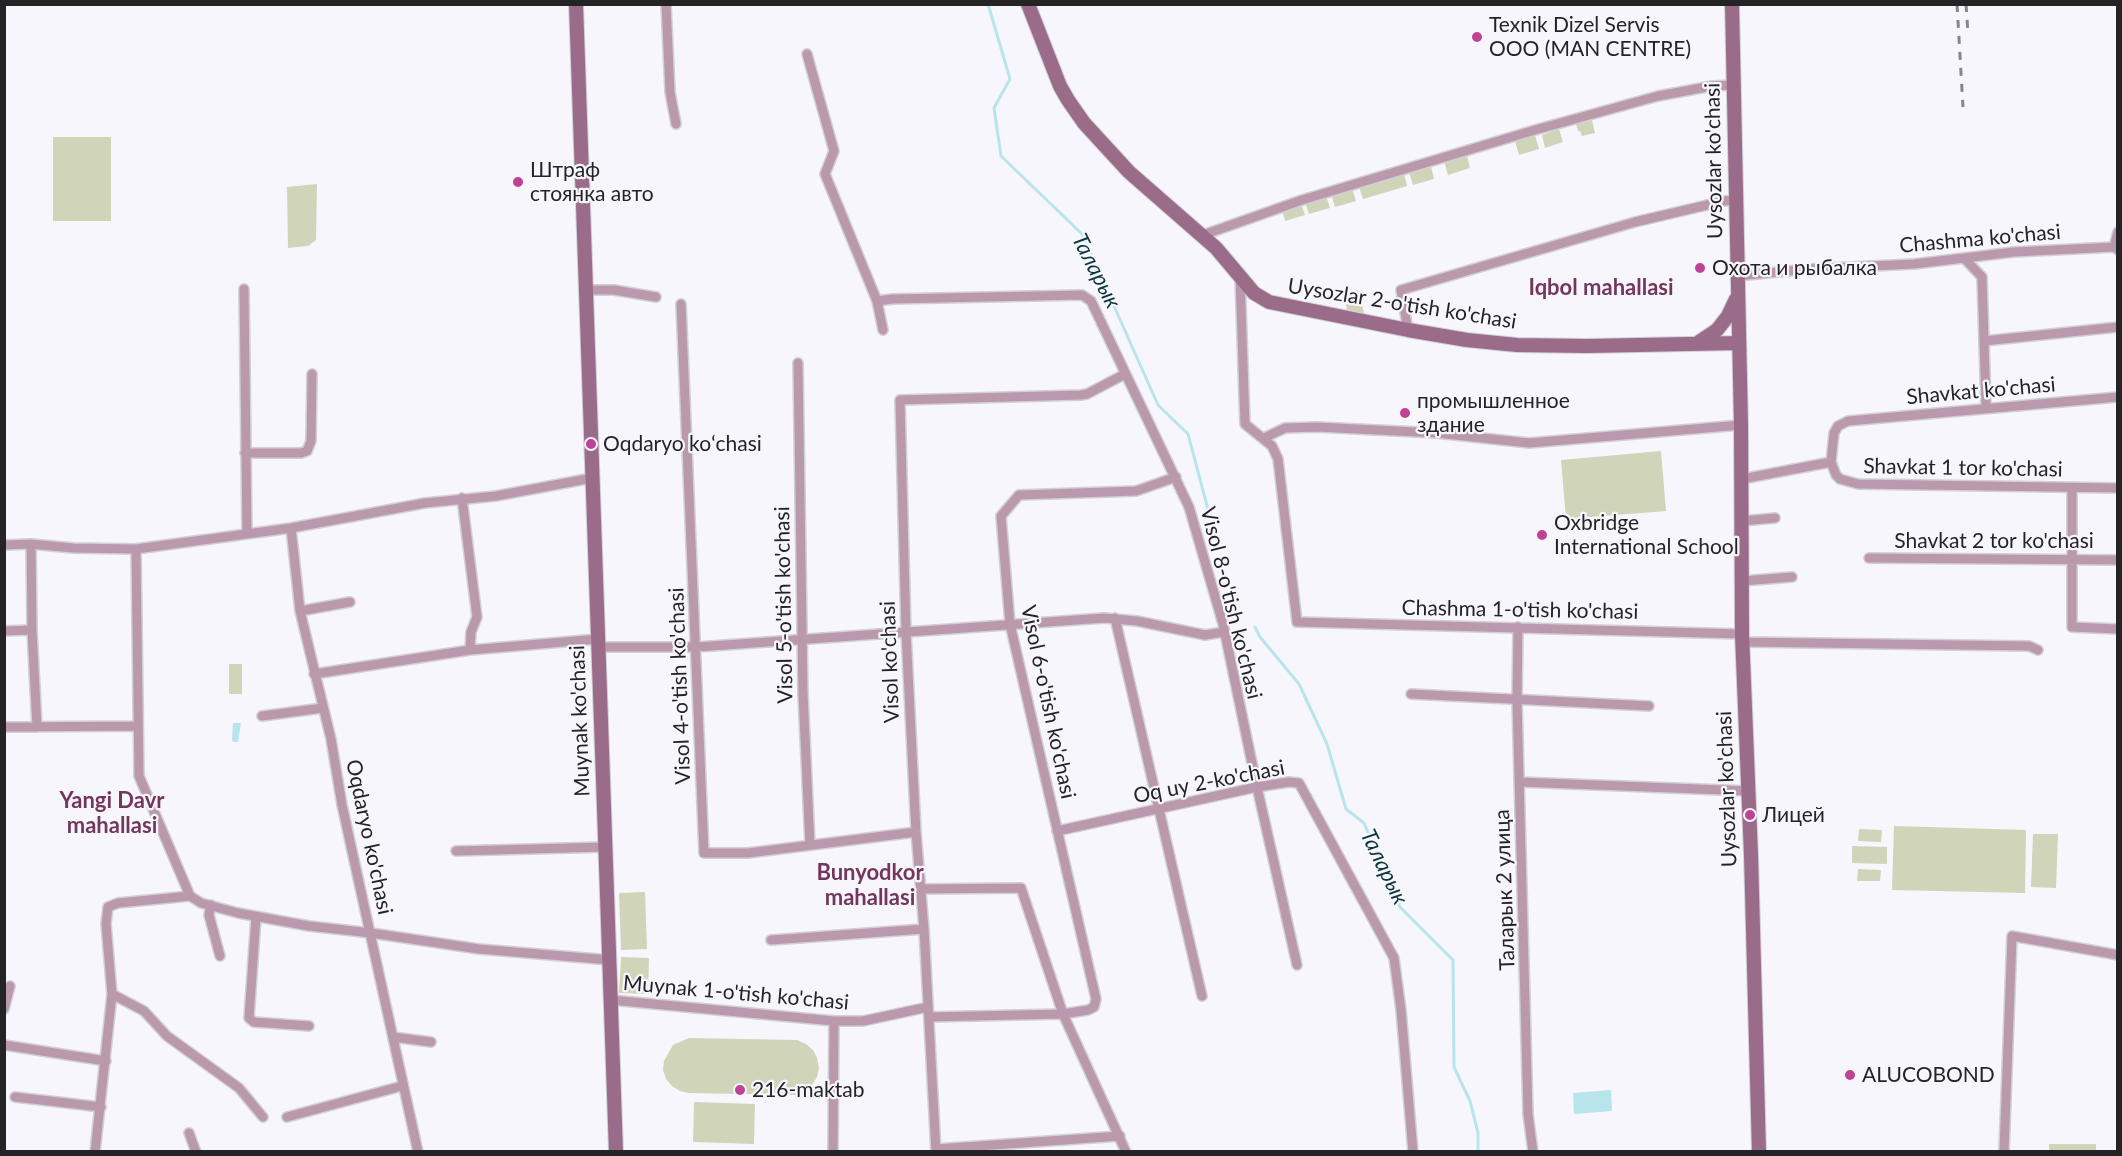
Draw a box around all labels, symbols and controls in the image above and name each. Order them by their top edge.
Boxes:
place label: Texnik Dizel Servis OOO (MAN CENTRE) [1489,12,1691,62]
marker: Texnik Dizel Servis OOO (MAN CENTRE) [1470,30,1484,44]
street label: Uysozlar ko'chasi [1700,83,1728,239]
place label: Штраф стоянка авто [530,157,654,207]
marker: Штраф стоянка авто [511,175,525,189]
street label: Chashma ko'chasi [1898,219,2062,259]
water label: Таларык [1066,229,1126,313]
place label: Охота и рыбалка [1712,255,1877,281]
marker: Охота и рыбалка [1693,261,1707,275]
street label: Uysozlar 2-o'tish ko'chasi [1286,273,1518,335]
district label: Iqbol mahallasi [1528,275,1674,301]
street label: Shavkat ko'chasi [1905,372,2057,410]
place label: промышленное здание [1417,388,1570,438]
marker: промышленное здание [1398,406,1412,420]
place label: Oqdaryo koʻchasi [603,431,762,457]
marker: Oqdaryo koʻchasi [584,437,598,451]
street label: Shavkat 1 tor ko'chasi [1863,454,2063,482]
street label: Visol 8-o'tish ko'chasi [1195,504,1267,702]
street label: Visol 5-o'tish ko'chasi [770,506,798,704]
place label: Oxbridge International School [1554,510,1739,560]
marker: Oxbridge International School [1535,528,1549,542]
street label: Shavkat 2 tor ko'chasi [1894,528,2094,554]
street label: Visol 4-o'tish ko'chasi [664,587,696,785]
street label: Chashma 1-o'tish ko'chasi [1401,595,1639,625]
street label: Visol ko'chasi [875,600,905,724]
street label: Visol 6-o'tish ko'chasi [1015,603,1081,801]
street label: Muynak ko'chasi [565,645,595,797]
street label: Uysozlar ko'chasi [1712,710,1742,868]
street label: Oq uy 2-ko'chasi [1131,755,1287,809]
street label: Oqdaryo ko'chasi [340,757,398,917]
district label: Yangi Davr mahallasi [59,788,165,840]
place label: Лицей [1762,802,1825,828]
marker: Лицей [1743,808,1757,822]
street label: Таларык 2 улица [1490,809,1520,971]
water label: Таларык [1355,825,1413,909]
district label: Bunyodkor mahallasi [816,860,924,912]
street label: Muynak 1-o'tish ko'chasi [622,971,850,1015]
place label: ALUCOBOND [1862,1062,1995,1088]
marker: ALUCOBOND [1843,1068,1857,1082]
place label: 216-maktab [752,1077,864,1103]
marker: 216-maktab [733,1083,747,1097]

